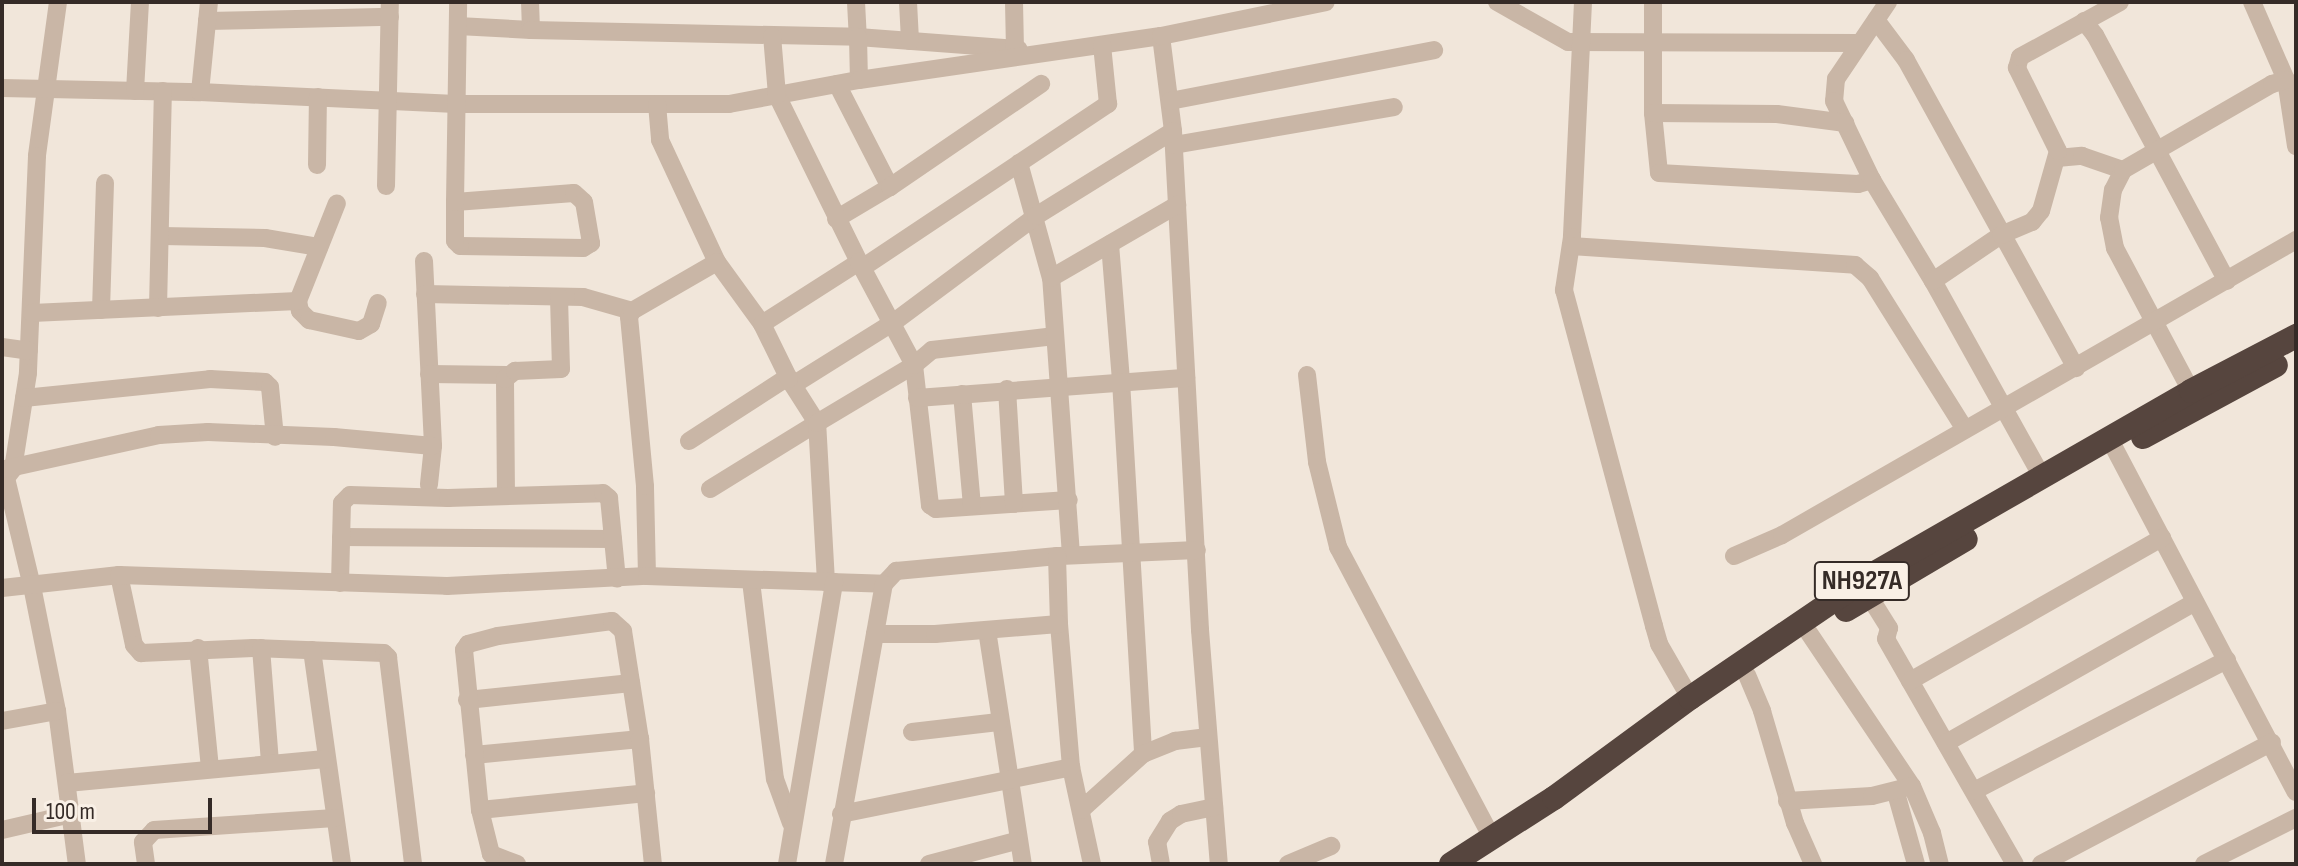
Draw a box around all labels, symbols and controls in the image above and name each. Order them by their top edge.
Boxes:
road number: NH927A [1812,557,1912,605]
scale bar [36,782,216,832]
text: 100 m [46,797,95,826]

